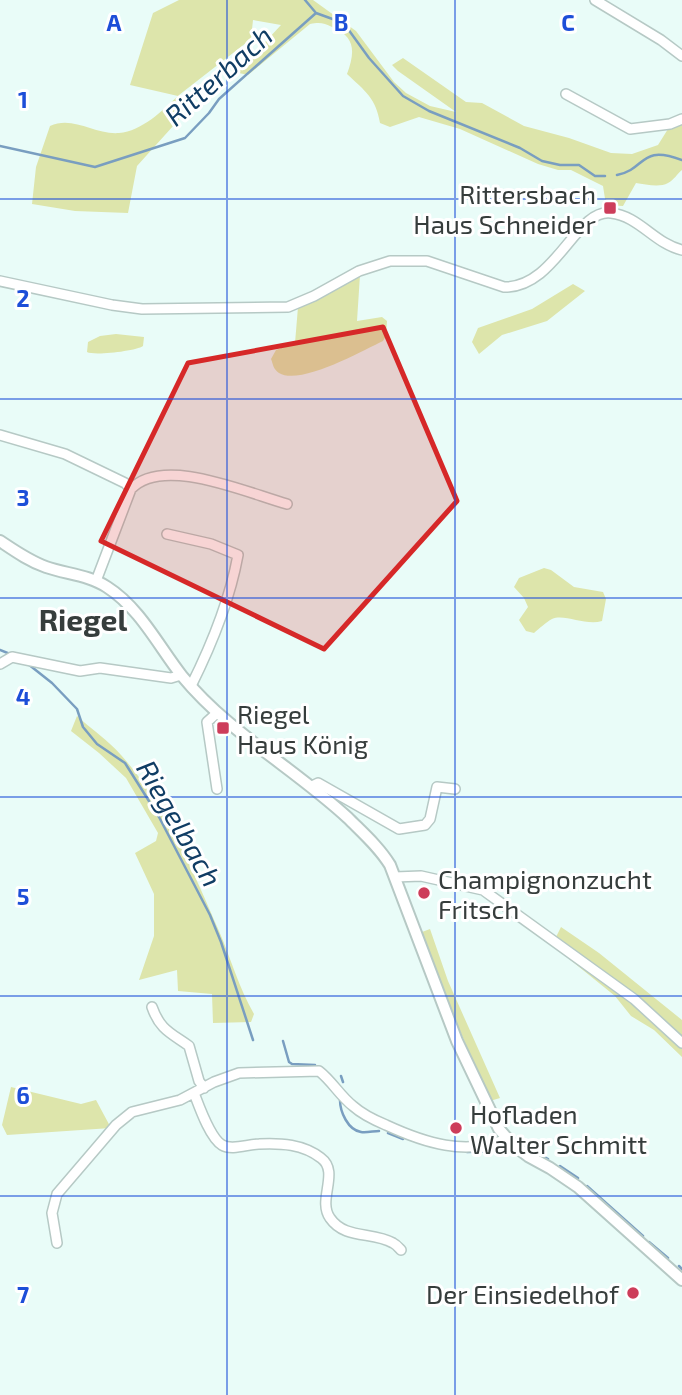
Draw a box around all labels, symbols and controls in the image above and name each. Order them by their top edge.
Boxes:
text: A [106,8,122,36]
text: B [334,8,348,36]
text: C [561,8,575,36]
water label: Ritterbach [157,18,279,132]
text: 1 [18,85,28,113]
place label: Rittersbach Haus Schneider [413,178,596,239]
marker: Rittersbach Haus Schneider [602,200,618,216]
text: 2 [16,284,30,312]
text: 3 [16,483,30,511]
district label: Riegel [39,601,127,637]
text: 4 [16,682,30,710]
place label: Riegel Haus König [237,698,368,759]
marker: Riegel Haus König [215,720,231,736]
water label: Riegelbach [130,754,230,892]
place label: Champignonzucht Fritsch [438,863,652,924]
text: 5 [17,882,29,910]
marker: Champignonzucht Fritsch [416,885,432,901]
text: 6 [16,1081,30,1109]
place label: Hofladen Walter Schmitt [470,1098,647,1159]
marker: Hofladen Walter Schmitt [448,1120,464,1136]
place label: Der Einsiedelhof [426,1278,620,1309]
text: 7 [17,1280,29,1308]
marker: Der Einsiedelhof [625,1285,641,1301]

